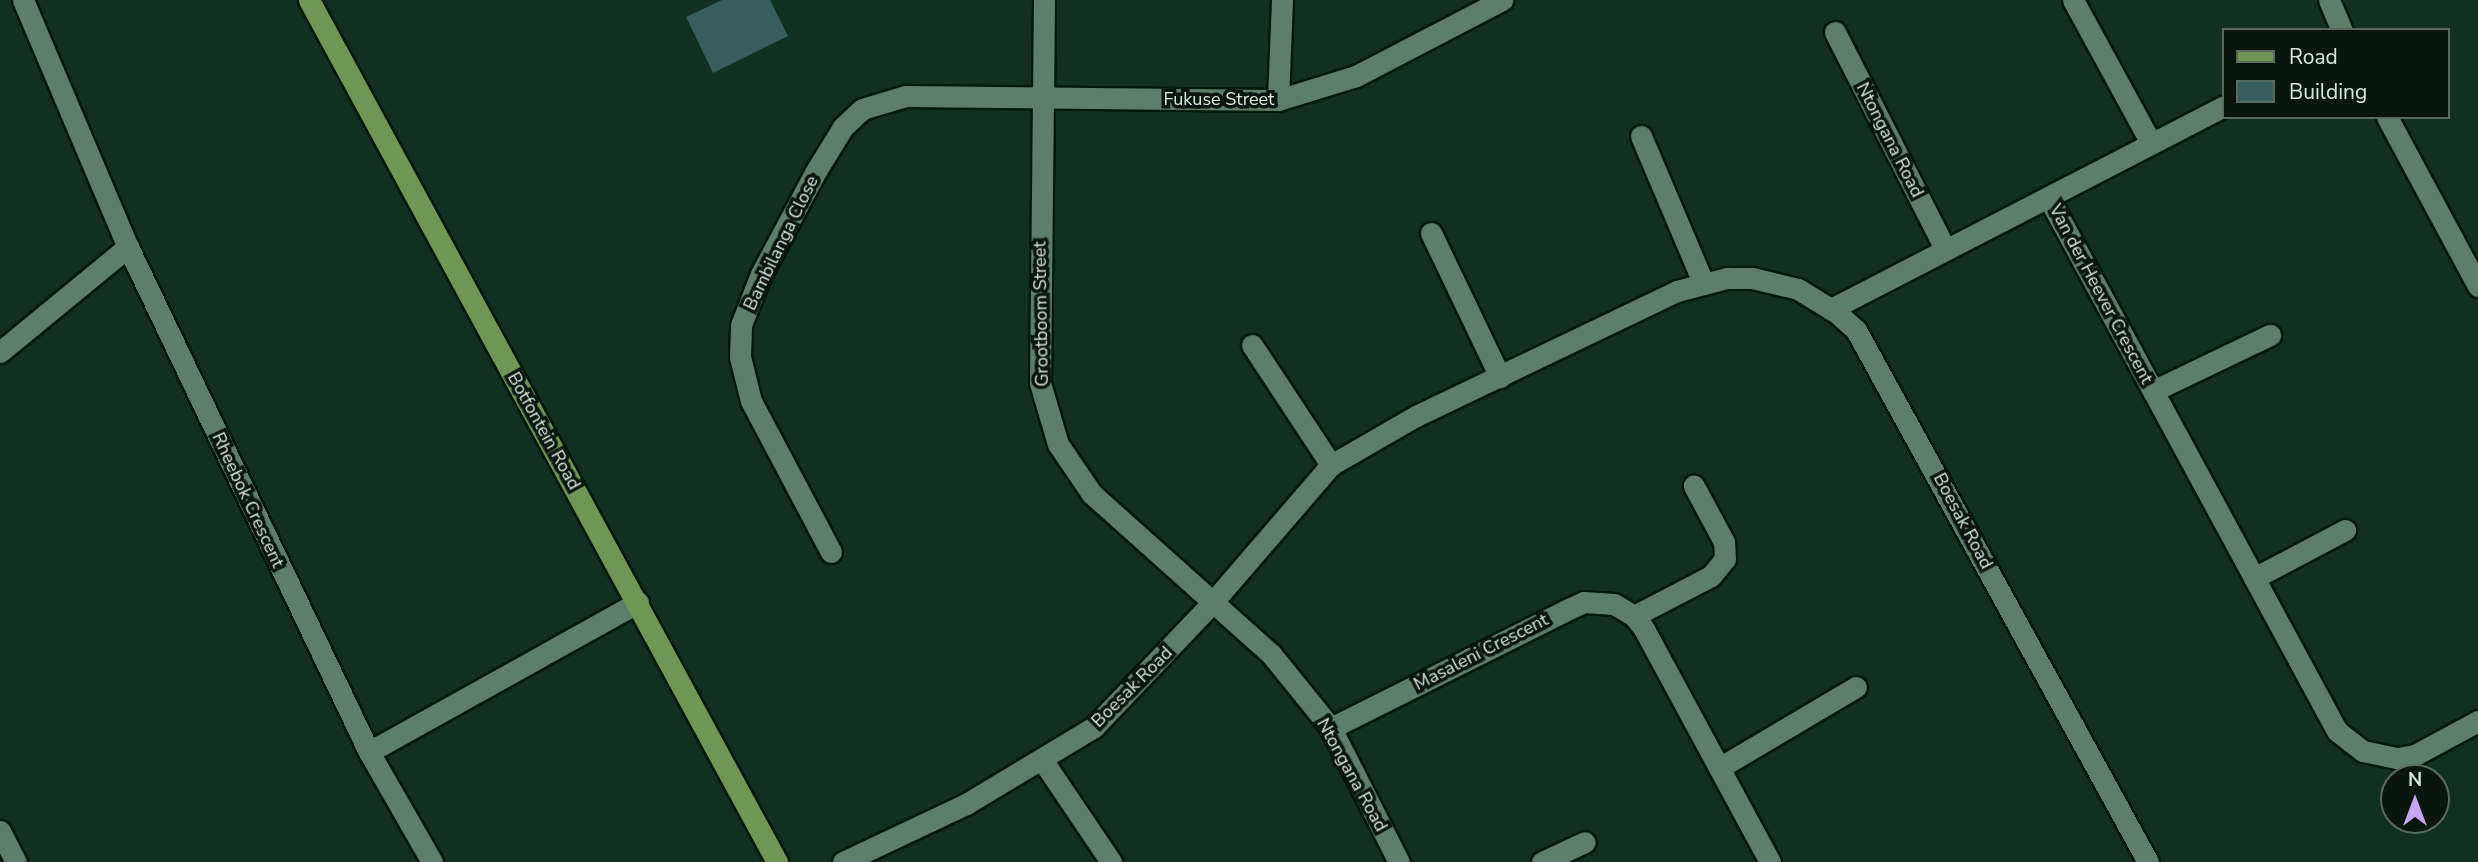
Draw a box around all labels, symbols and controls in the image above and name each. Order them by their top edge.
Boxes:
legend [2222,28,2450,119]
text: Road [2289,43,2338,71]
text: Building [2289,78,2367,106]
street label: Ntongana Road [1852,79,1928,201]
street label: Fukuse Street [1164,88,1274,110]
street label: Bambilanga Close [739,172,823,314]
street label: Van der Heever Crescent [2044,200,2158,388]
street label: Grootboom Street [1029,241,1053,387]
street label: Botfontein Road [503,368,585,494]
street label: Rheebok Crescent [207,429,289,571]
street label: Boesak Road [1929,469,1997,573]
street label: Masaleni Crescent [1410,609,1552,695]
street label: Boesak Road [1087,642,1177,732]
street label: Ntongana Road [1312,715,1392,835]
north arrow [2380,764,2450,834]
text: N [2408,767,2422,793]

